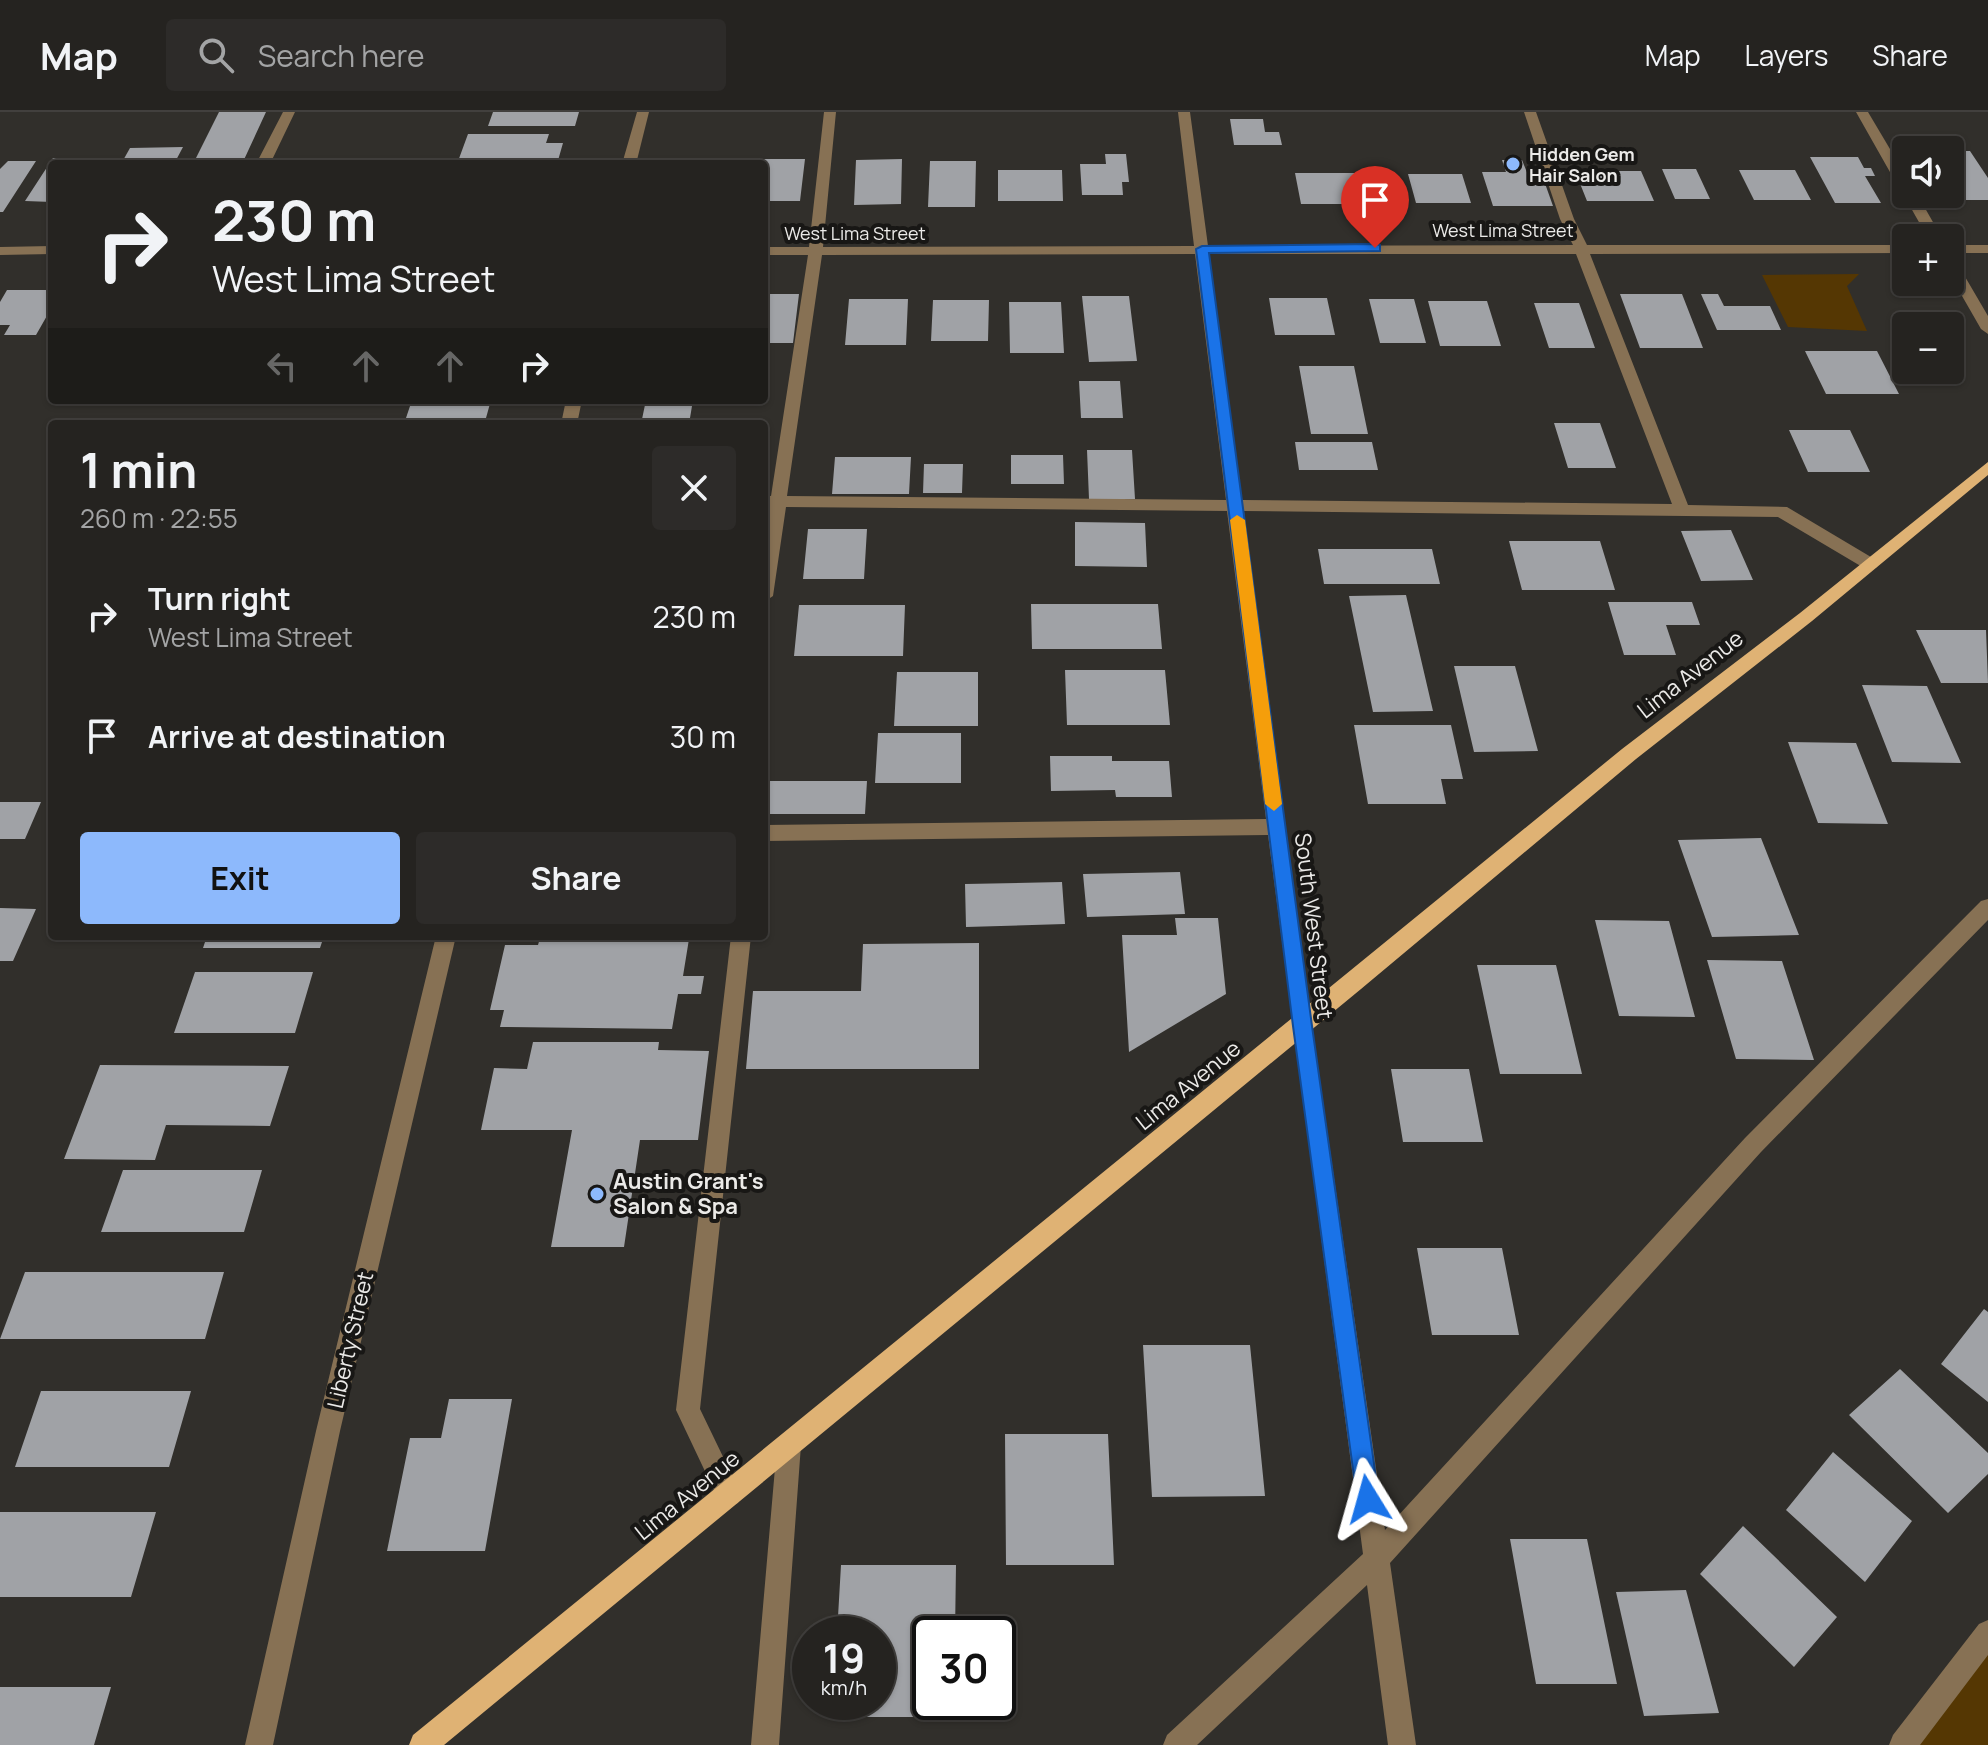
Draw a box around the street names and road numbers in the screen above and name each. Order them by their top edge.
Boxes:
street label: West Lima Street [1432,218,1574,242]
street label: West Lima Street [784,221,926,245]
street label: Lima Avenue [1631,623,1749,725]
street label: South West Street [1288,831,1340,1021]
street label: Lima Avenue [1129,1033,1247,1137]
street label: Liberty Street [320,1269,380,1411]
street label: Lima Avenue [628,1443,746,1547]

